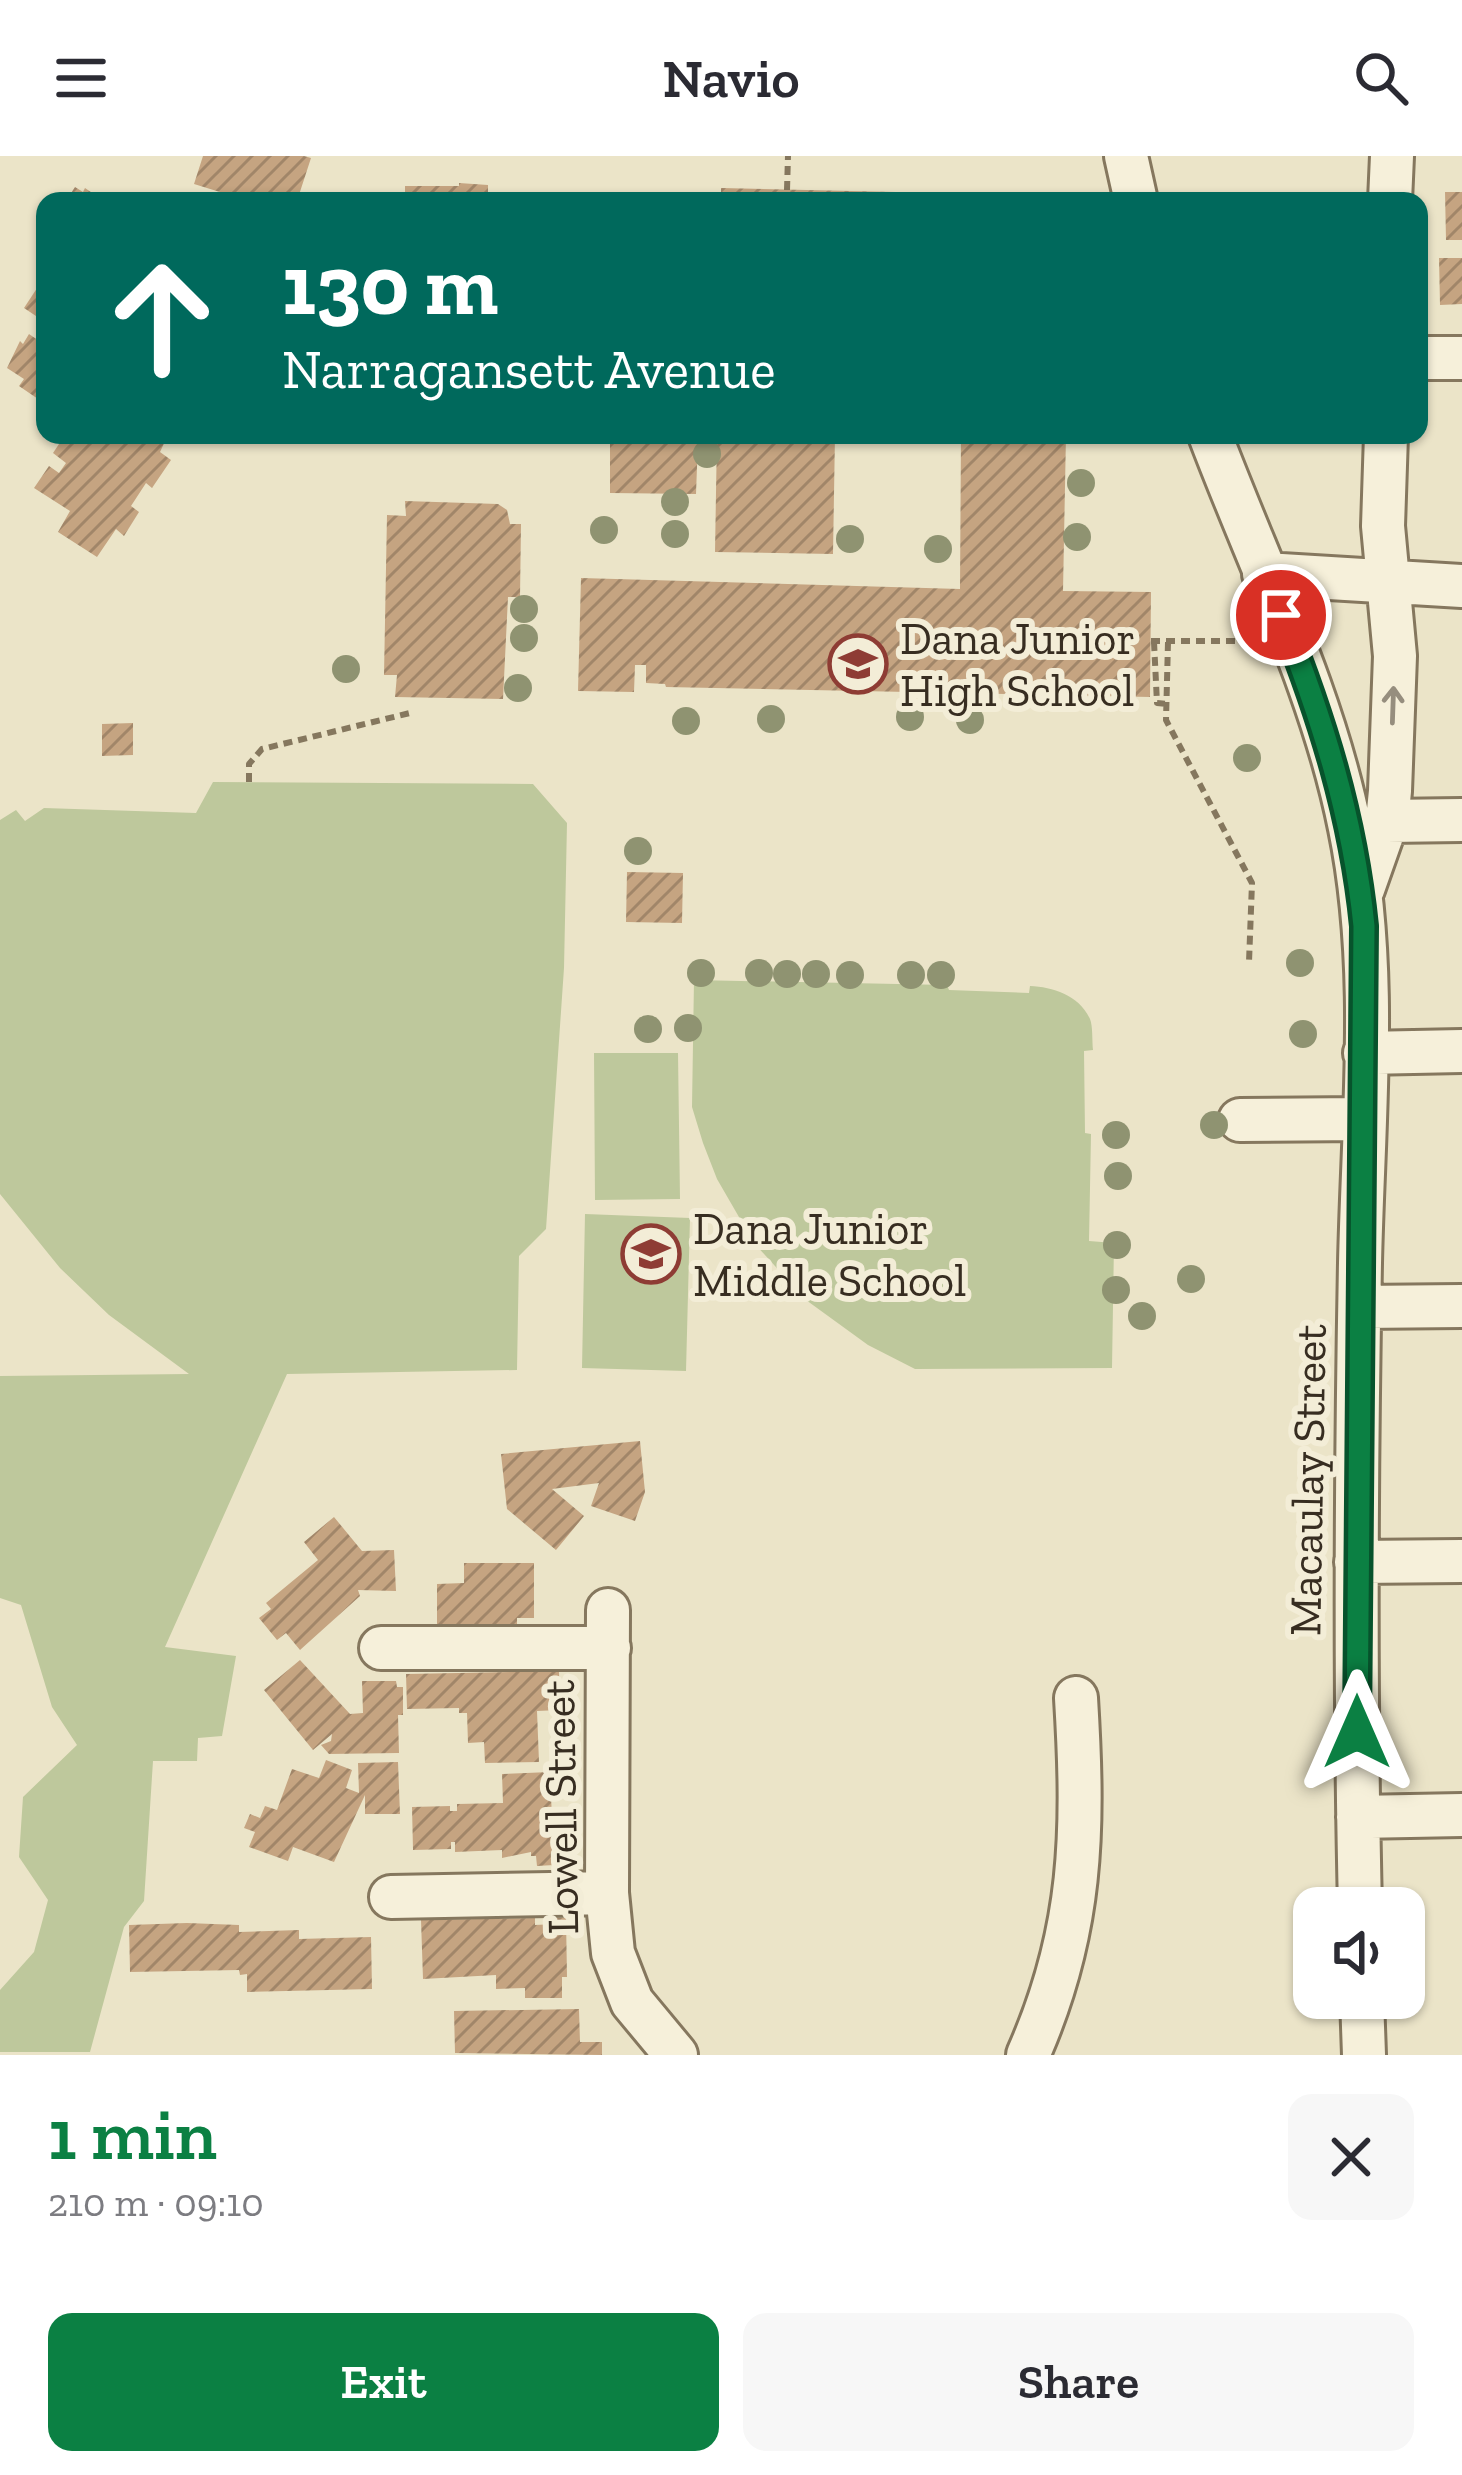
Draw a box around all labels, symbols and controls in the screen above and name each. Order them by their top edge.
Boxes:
icon: menu [48,45,114,111]
icon: search [1348,45,1414,111]
text: Navio [663,46,799,111]
text: 130 m [282,235,498,336]
icon: ahead [84,240,240,396]
text: Narragansett Avenue [282,337,776,402]
pin [1230,564,1332,666]
icon: arrive [1248,582,1314,648]
place label: Dana Junior High School [900,612,1135,718]
school or university icon: Dana Junior High School [827,633,889,695]
one-way arrow [1382,686,1405,725]
place label: Dana Junior Middle School [693,1202,966,1308]
school or university icon: Dana Junior Middle School [620,1223,682,1285]
street label: Macaulay Street [1278,1323,1338,1637]
position arrow [1294,1669,1420,1795]
street label: Lowell Street [532,1679,590,1935]
map controls [1293,1887,1425,2019]
button: sound [1293,1887,1425,2019]
text: 1 min [48,2091,217,2177]
button: close [1288,2094,1414,2220]
text: 210 m · 09:10 [48,2179,264,2226]
button: Exit [48,2313,719,2451]
button: Share [743,2313,1414,2451]

